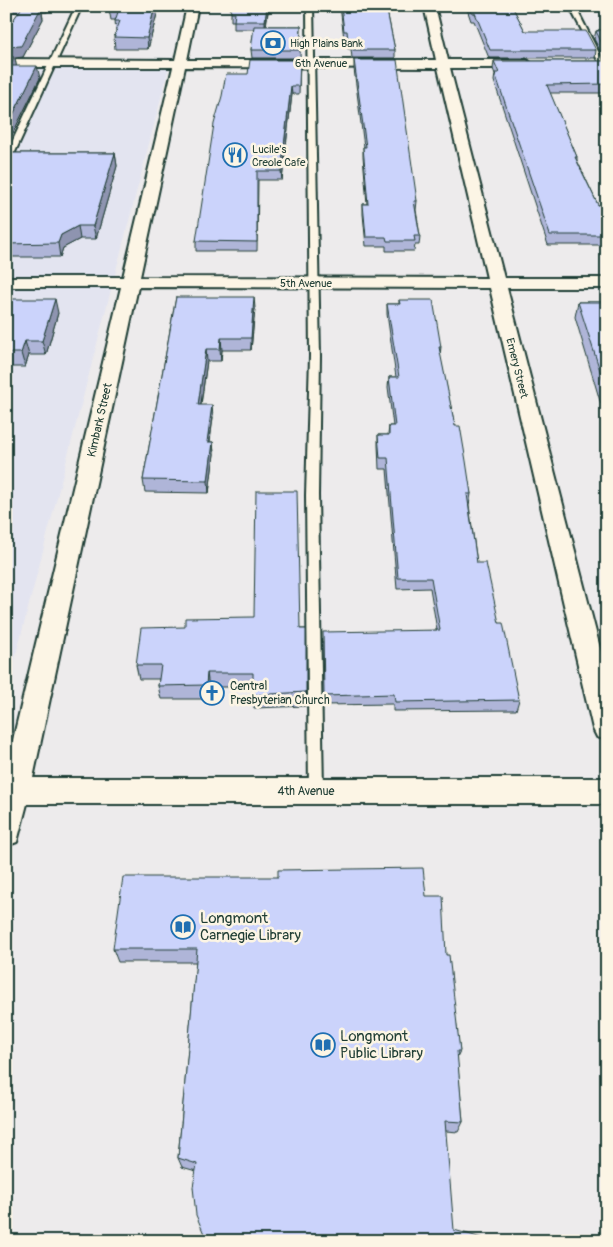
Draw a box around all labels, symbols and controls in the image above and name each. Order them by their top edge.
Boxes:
bank icon: High Plains Bank [260,30,286,56]
place label: High Plains Bank [290,37,363,50]
street label: 6th Avenue [295,57,348,70]
restaurant icon: Lucile's Creole Cafe [222,142,248,168]
place label: Lucile's Creole Cafe [252,143,306,169]
street label: 5th Avenue [280,277,332,290]
street label: Emery Street [503,336,531,400]
street label: Kimbark Street [84,381,116,459]
place label: Central Presbyterian Church [230,679,330,708]
church icon: Central Presbyterian Church [199,680,225,706]
street label: 4th Avenue [278,784,335,799]
place label: Longmont Carnegie Library [200,909,302,945]
library icon: Longmont Carnegie Library [170,914,196,940]
place label: Longmont Public Library [340,1027,423,1063]
library icon: Longmont Public Library [310,1032,336,1058]

